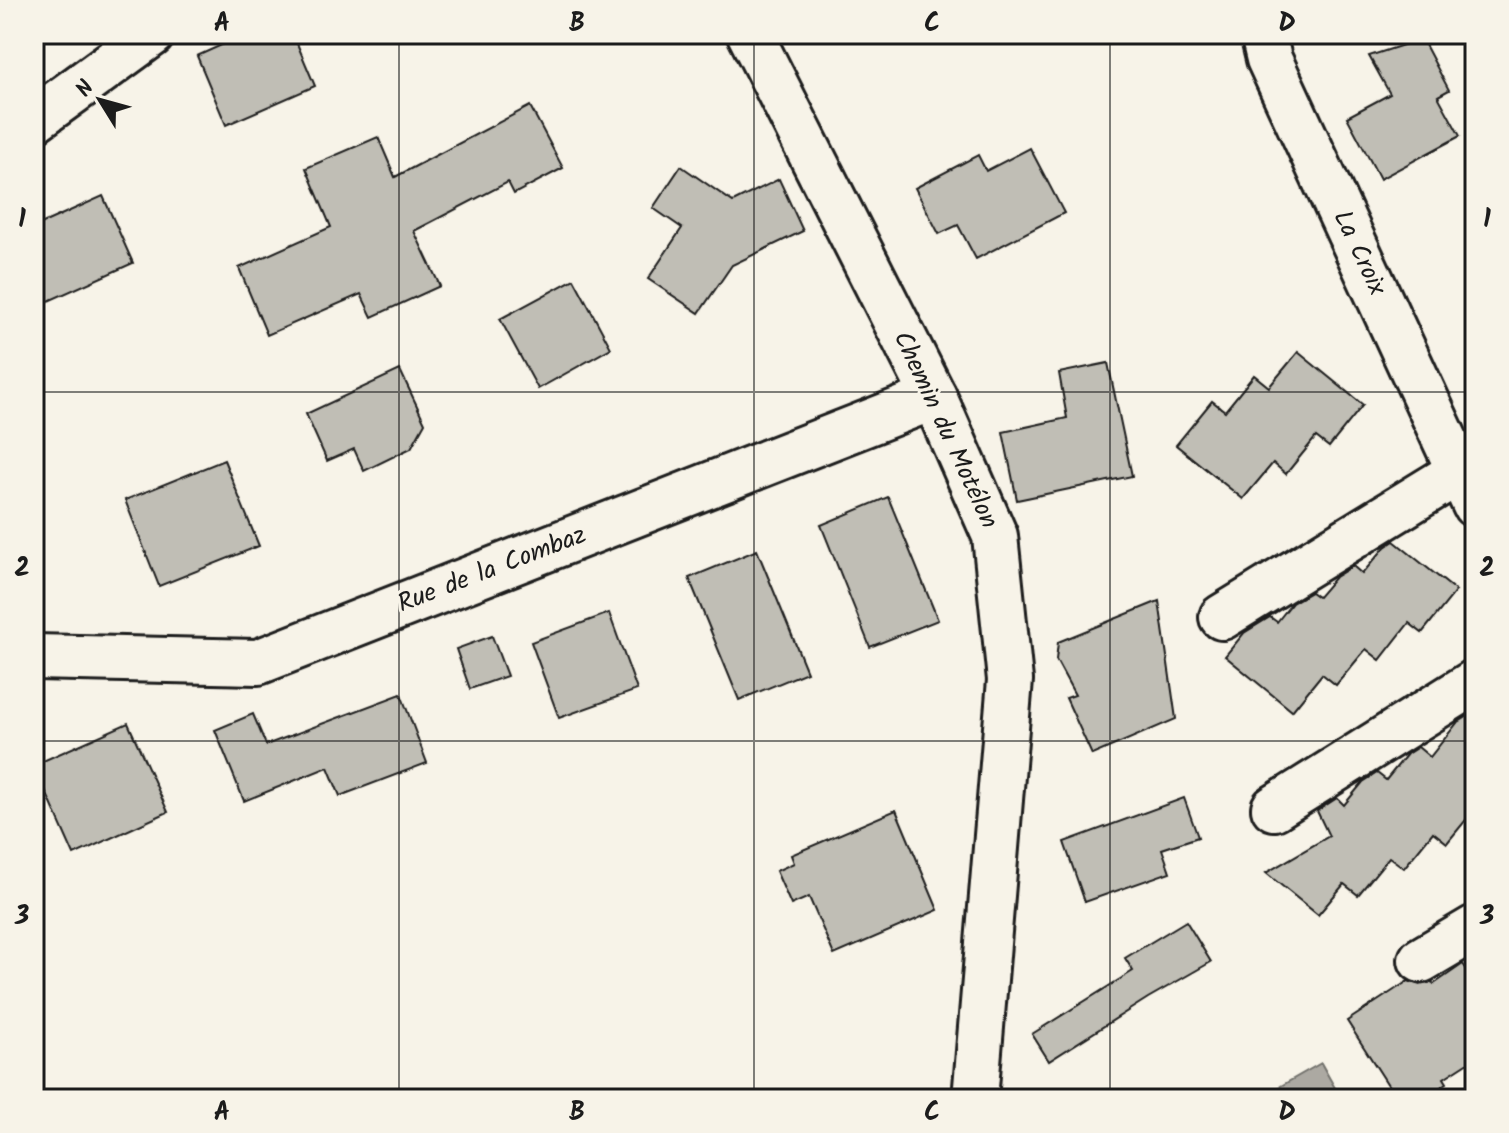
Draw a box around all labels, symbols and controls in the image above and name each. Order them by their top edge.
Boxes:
text: A [214,3,230,45]
text: B [569,3,585,45]
text: C [924,3,940,45]
text: D [1278,3,1296,45]
north arrow [60,60,140,140]
text: N [68,73,104,106]
text: 1 [18,199,26,241]
text: 1 [1483,199,1491,241]
street label: La Croix [1321,203,1397,303]
street label: Chemin du Motélon [881,324,1009,536]
street label: Rue de la Combaz [391,515,593,625]
text: 2 [14,548,30,590]
text: 2 [1479,548,1495,590]
text: 3 [14,896,29,938]
text: 3 [1479,896,1494,938]
text: A [214,1092,230,1133]
text: B [569,1092,585,1133]
text: C [924,1092,940,1133]
text: D [1278,1092,1296,1133]

